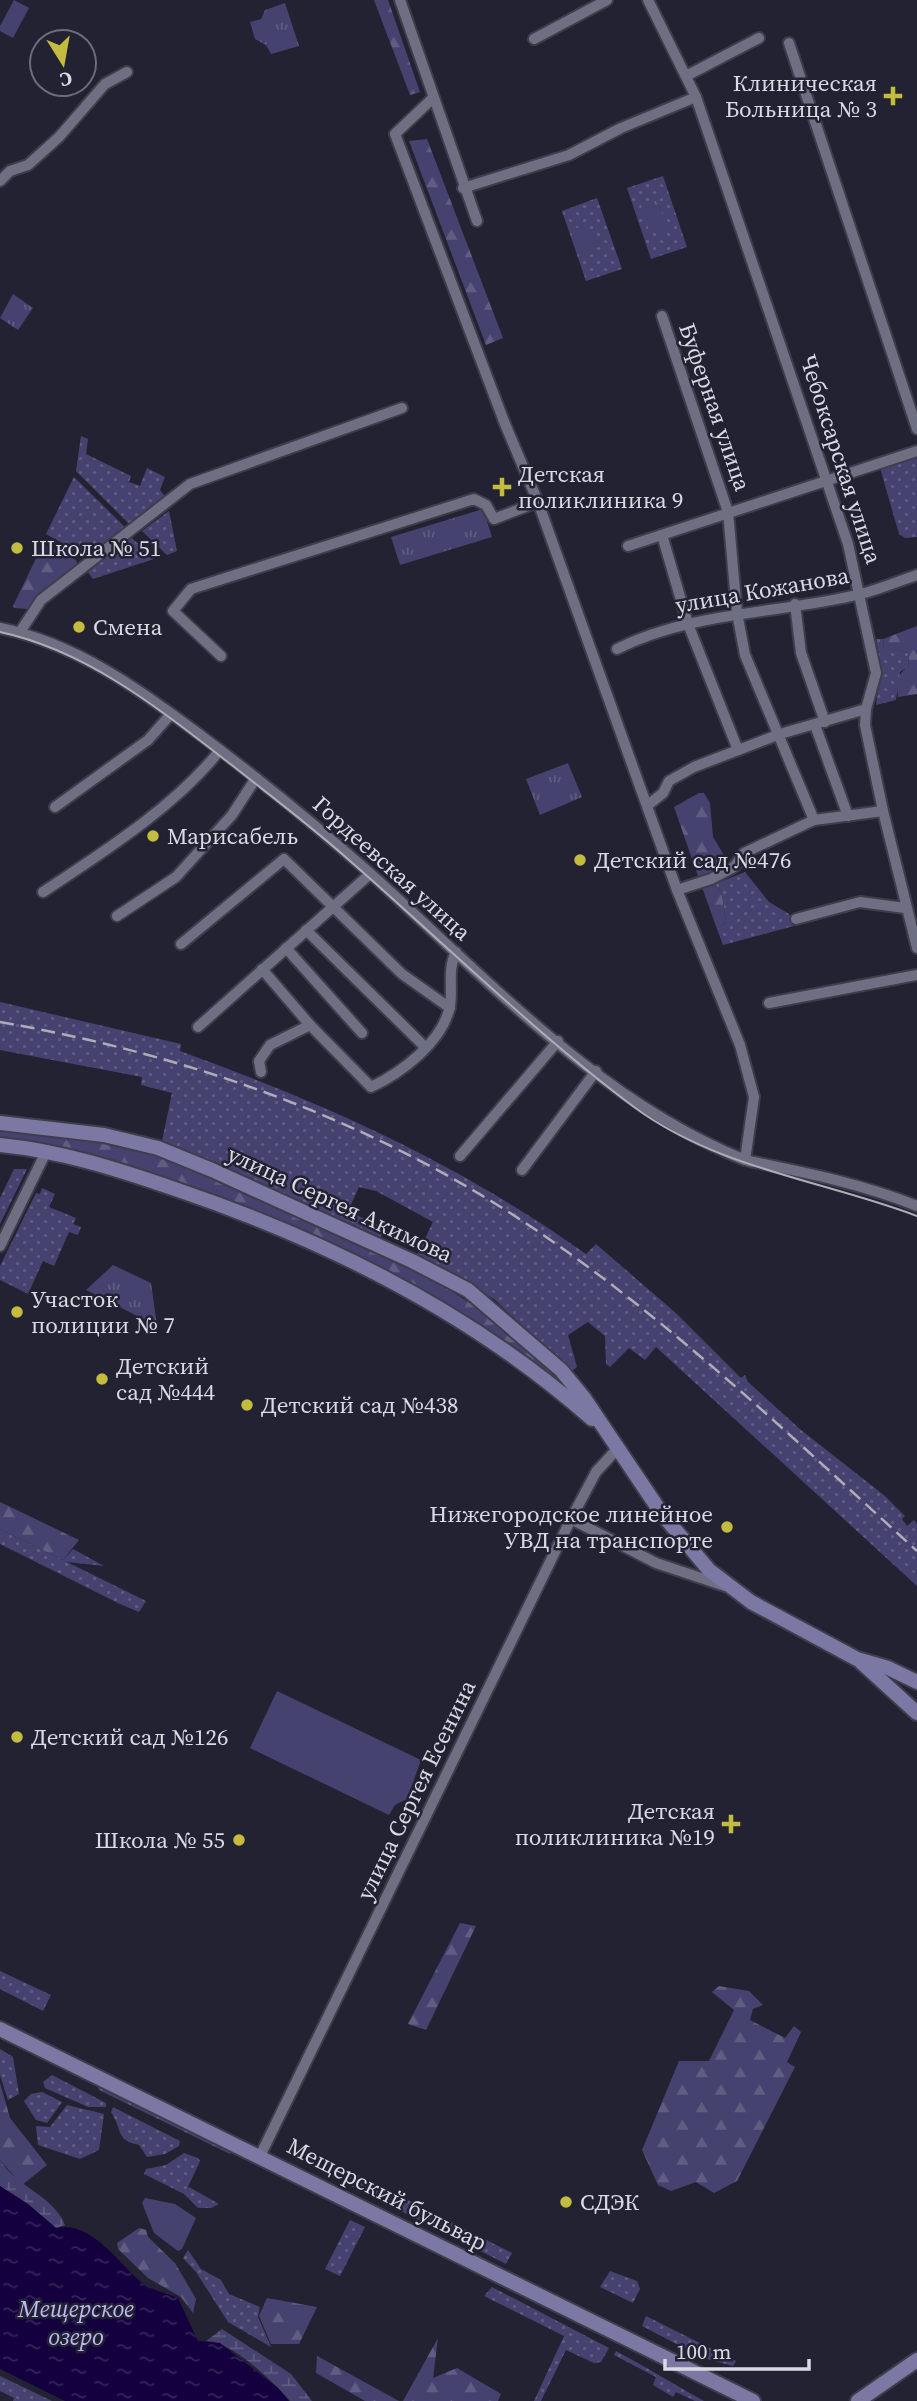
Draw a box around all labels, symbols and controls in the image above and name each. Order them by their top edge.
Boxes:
north arrow [28,28,98,98]
text: С [58,66,75,94]
place label: Клиническая Больница № 3 [725,67,877,125]
marker: Клиническая Больница № 3 [883,86,903,106]
street label: Буферная улица [671,319,759,496]
street label: Чебоксарская улица [792,350,890,568]
place label: Детская поликлиника 9 [518,458,684,516]
marker: Детская поликлиника 9 [492,477,512,497]
place label: Школа № 51 [31,532,161,564]
marker: Школа № 51 [9,540,25,556]
street label: улица Кожанова [673,559,852,621]
place label: Смена [93,611,163,643]
marker: Смена [71,619,87,635]
street label: Гордеевская улица [306,788,478,948]
place label: Марисабель [167,820,298,852]
marker: Марисабель [145,828,161,844]
place label: Детский сад №476 [594,844,792,876]
marker: Детский сад №476 [572,852,588,868]
street label: улица Сергея Акимова [222,1138,458,1270]
place label: Участок полиции № 7 [31,1283,175,1341]
marker: Участок полиции № 7 [9,1304,25,1320]
place label: Детский сад №444 [116,1350,216,1408]
marker: Детский сад №444 [94,1371,110,1387]
place label: Детский сад №438 [261,1389,459,1421]
marker: Детский сад №438 [239,1397,255,1413]
place label: Нижегородское линейное УВД на транспорте [429,1498,713,1556]
marker: Нижегородское линейное УВД на транспорте [719,1519,735,1535]
street label: улица Сергея Есенина [349,1674,483,1906]
place label: Детский сад №126 [31,1721,229,1753]
marker: Детский сад №126 [9,1729,25,1745]
place label: Детская поликлиника №19 [515,1795,715,1853]
marker: Детская поликлиника №19 [721,1814,741,1834]
place label: Школа № 55 [95,1824,225,1856]
marker: Школа № 55 [231,1832,247,1848]
street label: Мещерский бульвар [282,2130,492,2258]
place label: СДЭК [580,2186,639,2218]
marker: СДЭК [558,2194,574,2210]
water label: Мещерское озеро [17,2292,134,2353]
scale bar [665,2328,808,2372]
text: 100 m [676,2337,731,2366]

